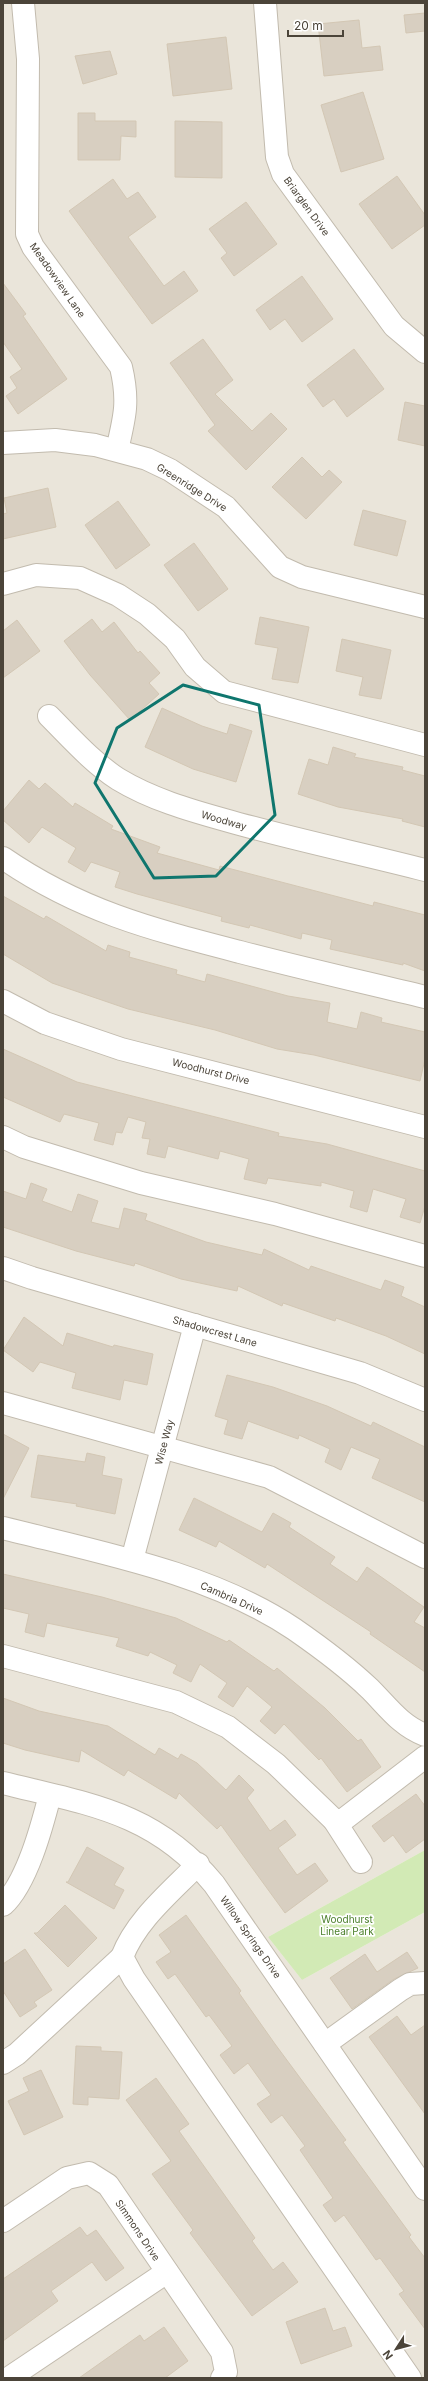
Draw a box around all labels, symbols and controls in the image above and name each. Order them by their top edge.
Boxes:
scale bar [288,12,343,38]
text: 20 m [294,18,323,33]
street label: Briarglen Drive [282,174,333,238]
street label: Meadowview Lane [28,240,88,320]
street label: Greenridge Drive [155,461,230,514]
street label: Woodway [200,808,248,832]
street label: Woodhurst Drive [171,1056,251,1086]
street label: Shadowcrest Lane [171,1313,259,1349]
street label: Wise Way [152,1418,176,1466]
street label: Cambria Drive [199,1579,265,1617]
street label: Willow Springs Drive [218,1894,284,1981]
park label: Woodhurst Linear Park [320,1913,374,1937]
street label: Simmons Drive [113,2197,163,2263]
north arrow [376,2329,416,2369]
text: N [380,2347,396,2362]

